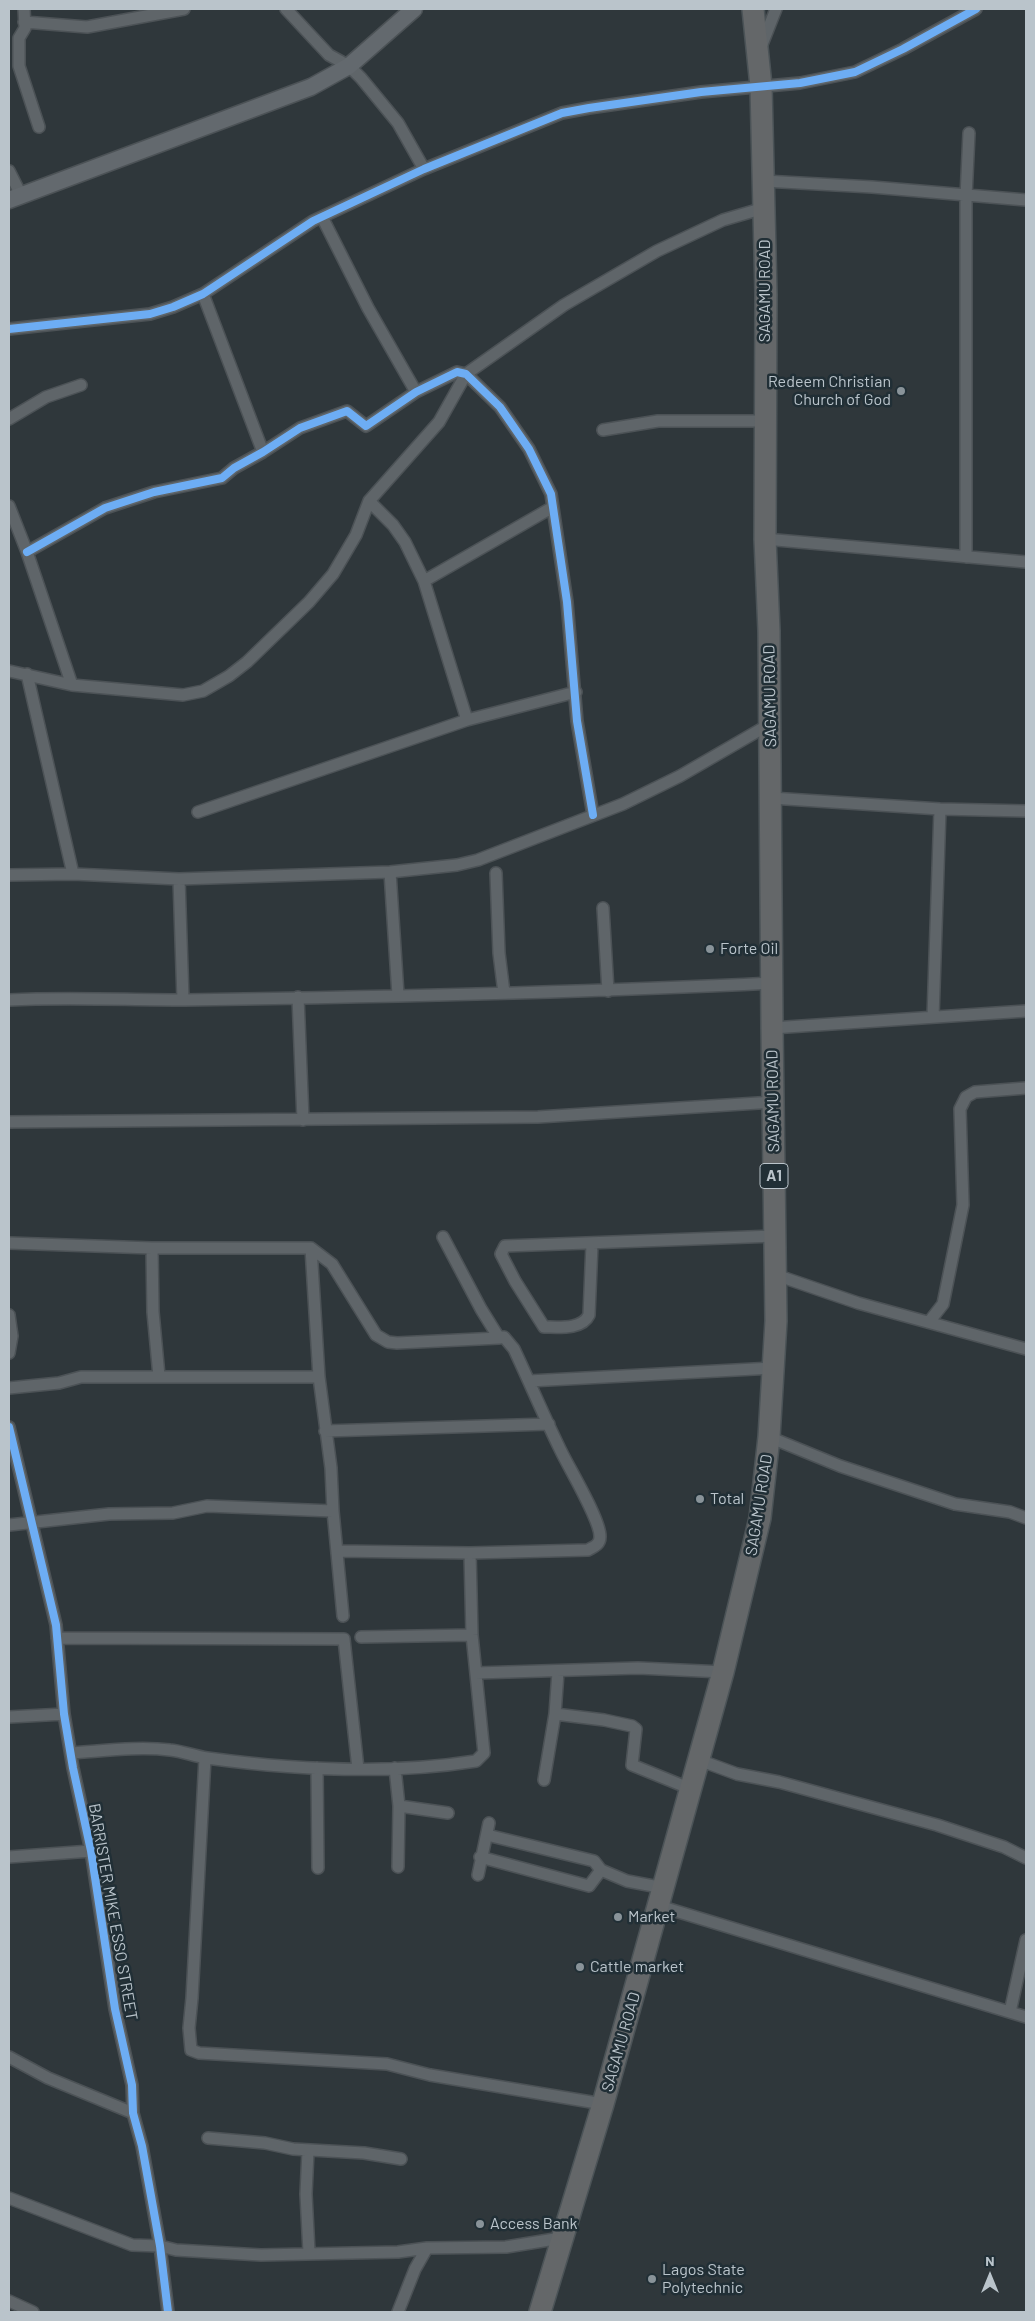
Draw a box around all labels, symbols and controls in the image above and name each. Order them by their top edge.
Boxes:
street label: SAGAMU ROAD [755,240,775,342]
place label: Redeem Christian Church of God [768,372,891,410]
marker: Redeem Christian Church of God [895,385,907,397]
street label: SAGAMU ROAD [760,644,780,748]
place label: Forte Oil [720,939,778,959]
marker: Forte Oil [704,943,716,955]
street label: SAGAMU ROAD [763,1049,783,1153]
road number: A1 [760,1164,788,1188]
street label: SAGAMU ROAD [741,1453,777,1557]
place label: Total [710,1489,744,1509]
marker: Total [694,1493,706,1505]
street label: BARRISTER MIKE ESSO STREET [84,1802,142,2022]
place label: Market [628,1907,675,1927]
marker: Market [612,1911,624,1923]
place label: Cattle market [590,1957,684,1977]
marker: Cattle market [574,1961,586,1973]
street label: SAGAMU ROAD [598,1990,644,2094]
place label: Access Bank [490,2214,578,2234]
marker: Access Bank [474,2218,486,2230]
north arrow [965,2251,1015,2301]
text: N [985,2252,995,2269]
place label: Lagos State Polytechnic [662,2260,745,2298]
marker: Lagos State Polytechnic [646,2273,658,2285]

